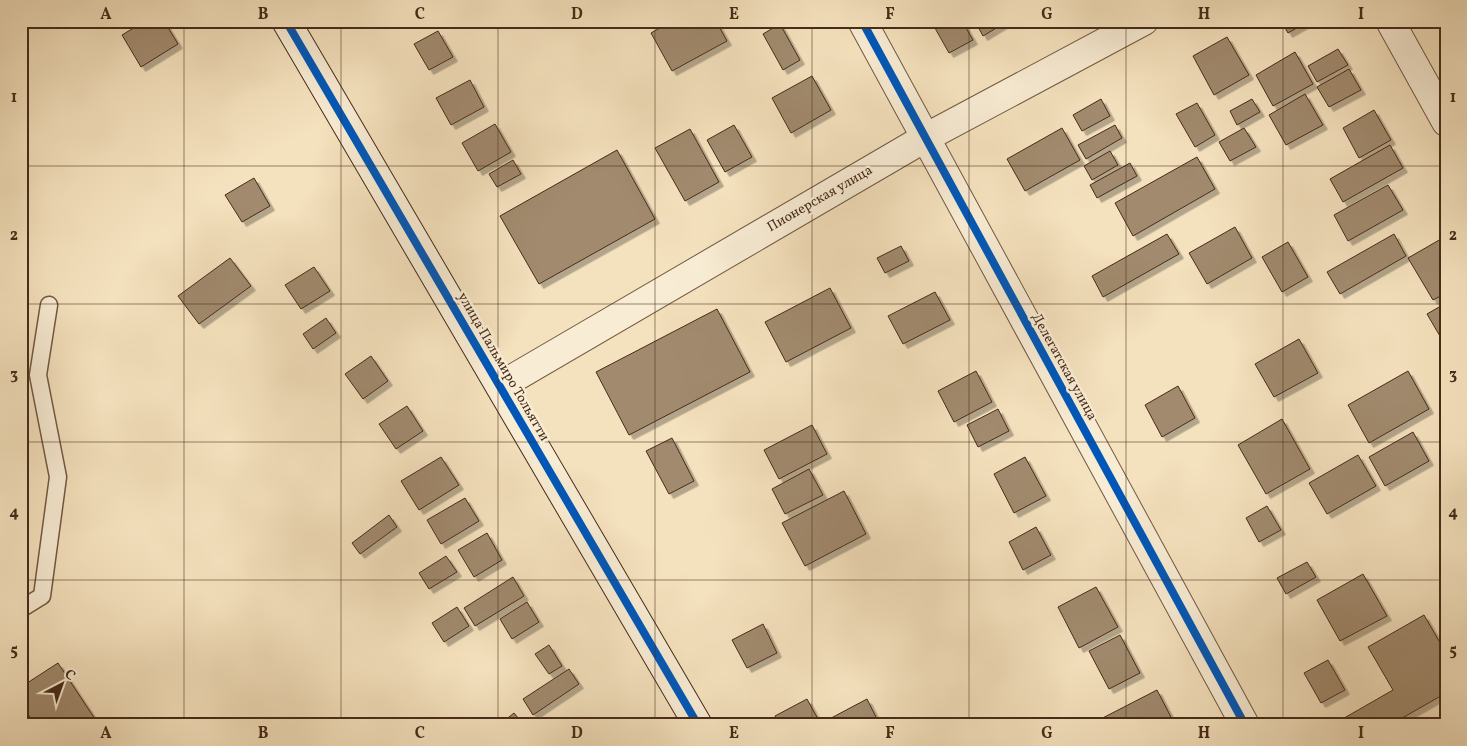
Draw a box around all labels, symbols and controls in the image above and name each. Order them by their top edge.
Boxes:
text: A [100,4,112,26]
text: B [258,4,269,26]
text: C [415,4,425,26]
text: D [571,4,583,26]
text: E [729,4,739,26]
text: F [885,4,895,26]
text: G [1041,4,1053,26]
text: H [1198,4,1210,26]
text: I [1358,4,1364,26]
text: 1 [11,87,17,109]
text: 1 [1450,87,1456,109]
street label: Пионерская улица [764,161,876,237]
text: 2 [10,225,18,247]
text: 2 [1449,225,1457,247]
street label: улица Пальмиро Тольятти [453,289,554,445]
street label: Делегатская улица [1027,310,1101,424]
text: 3 [10,364,18,386]
text: 3 [1449,364,1457,386]
text: 4 [9,502,19,524]
text: 4 [1448,502,1458,524]
text: 5 [10,640,18,662]
text: 5 [1449,640,1457,662]
north arrow [38,658,88,708]
text: С [60,665,79,685]
text: A [100,723,112,745]
text: B [258,723,269,745]
text: C [415,723,425,745]
text: D [571,723,583,745]
text: E [729,723,739,745]
text: F [885,723,895,745]
text: G [1041,723,1053,745]
text: H [1198,723,1210,745]
text: I [1358,723,1364,745]

